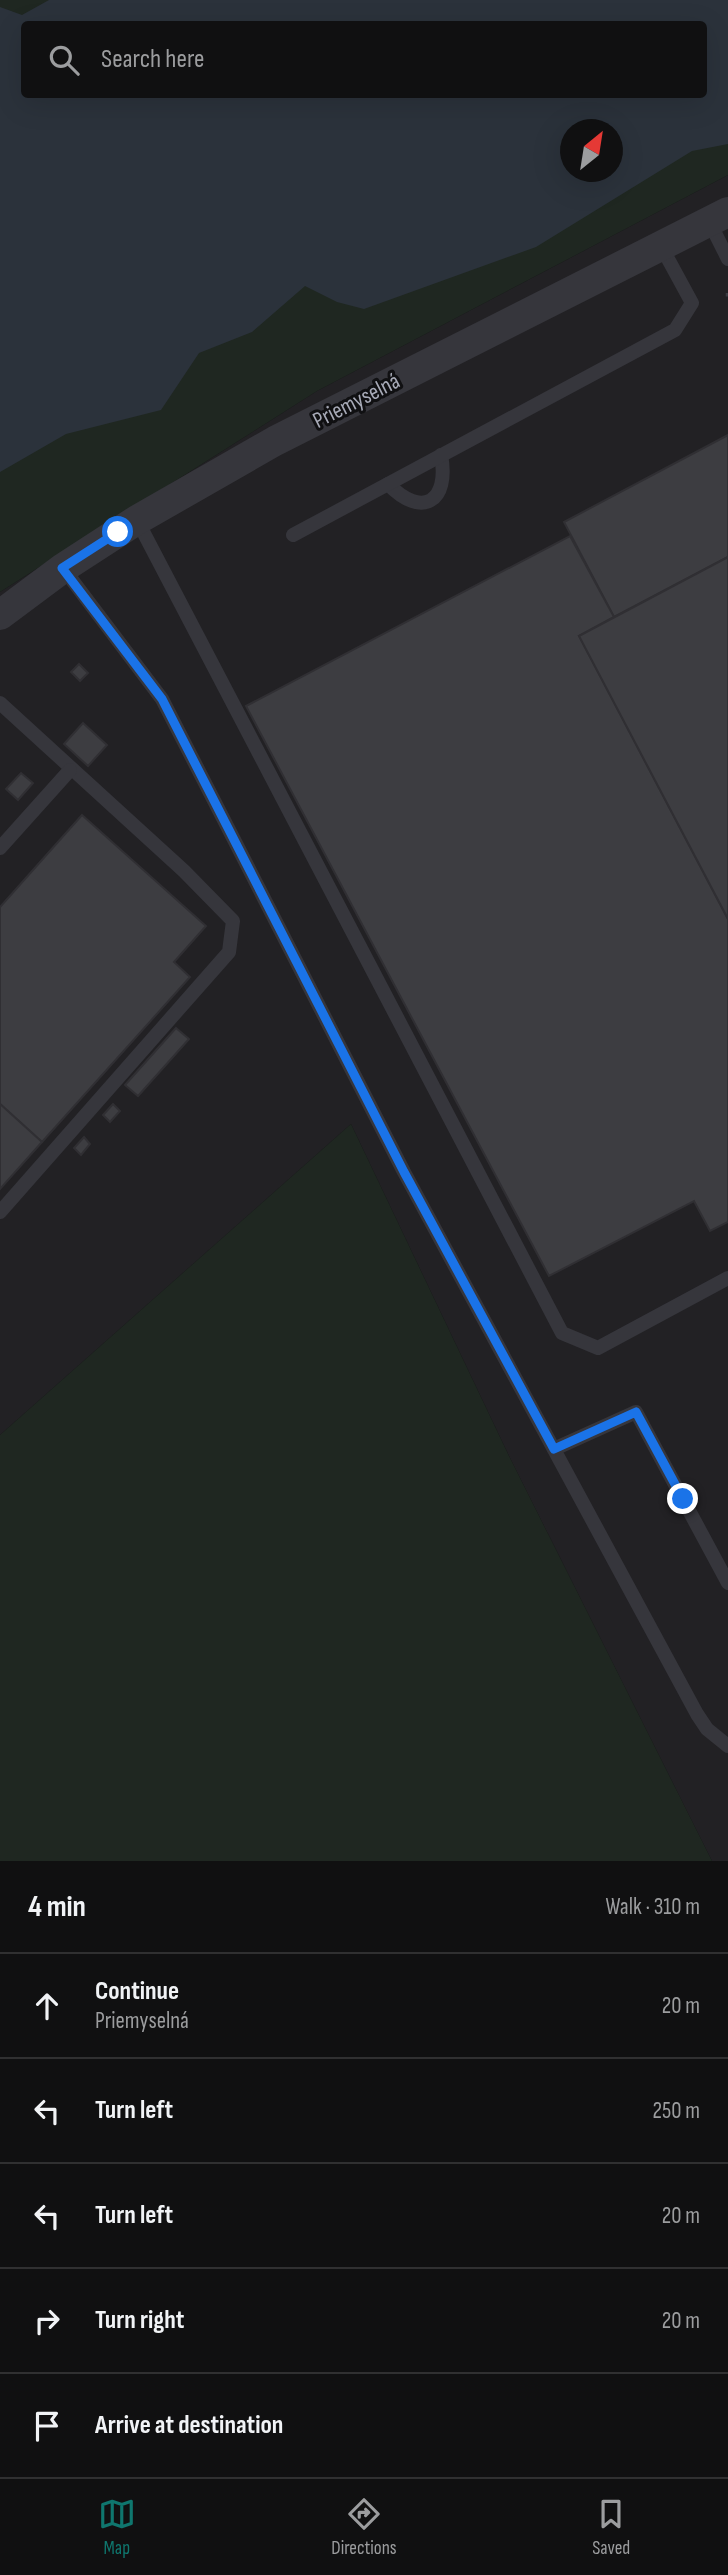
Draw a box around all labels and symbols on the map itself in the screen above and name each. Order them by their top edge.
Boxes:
north arrow [560,119,623,182]
street label: Priemyselná [308,367,405,435]
route start [102,516,133,547]
route end [667,1483,698,1514]

